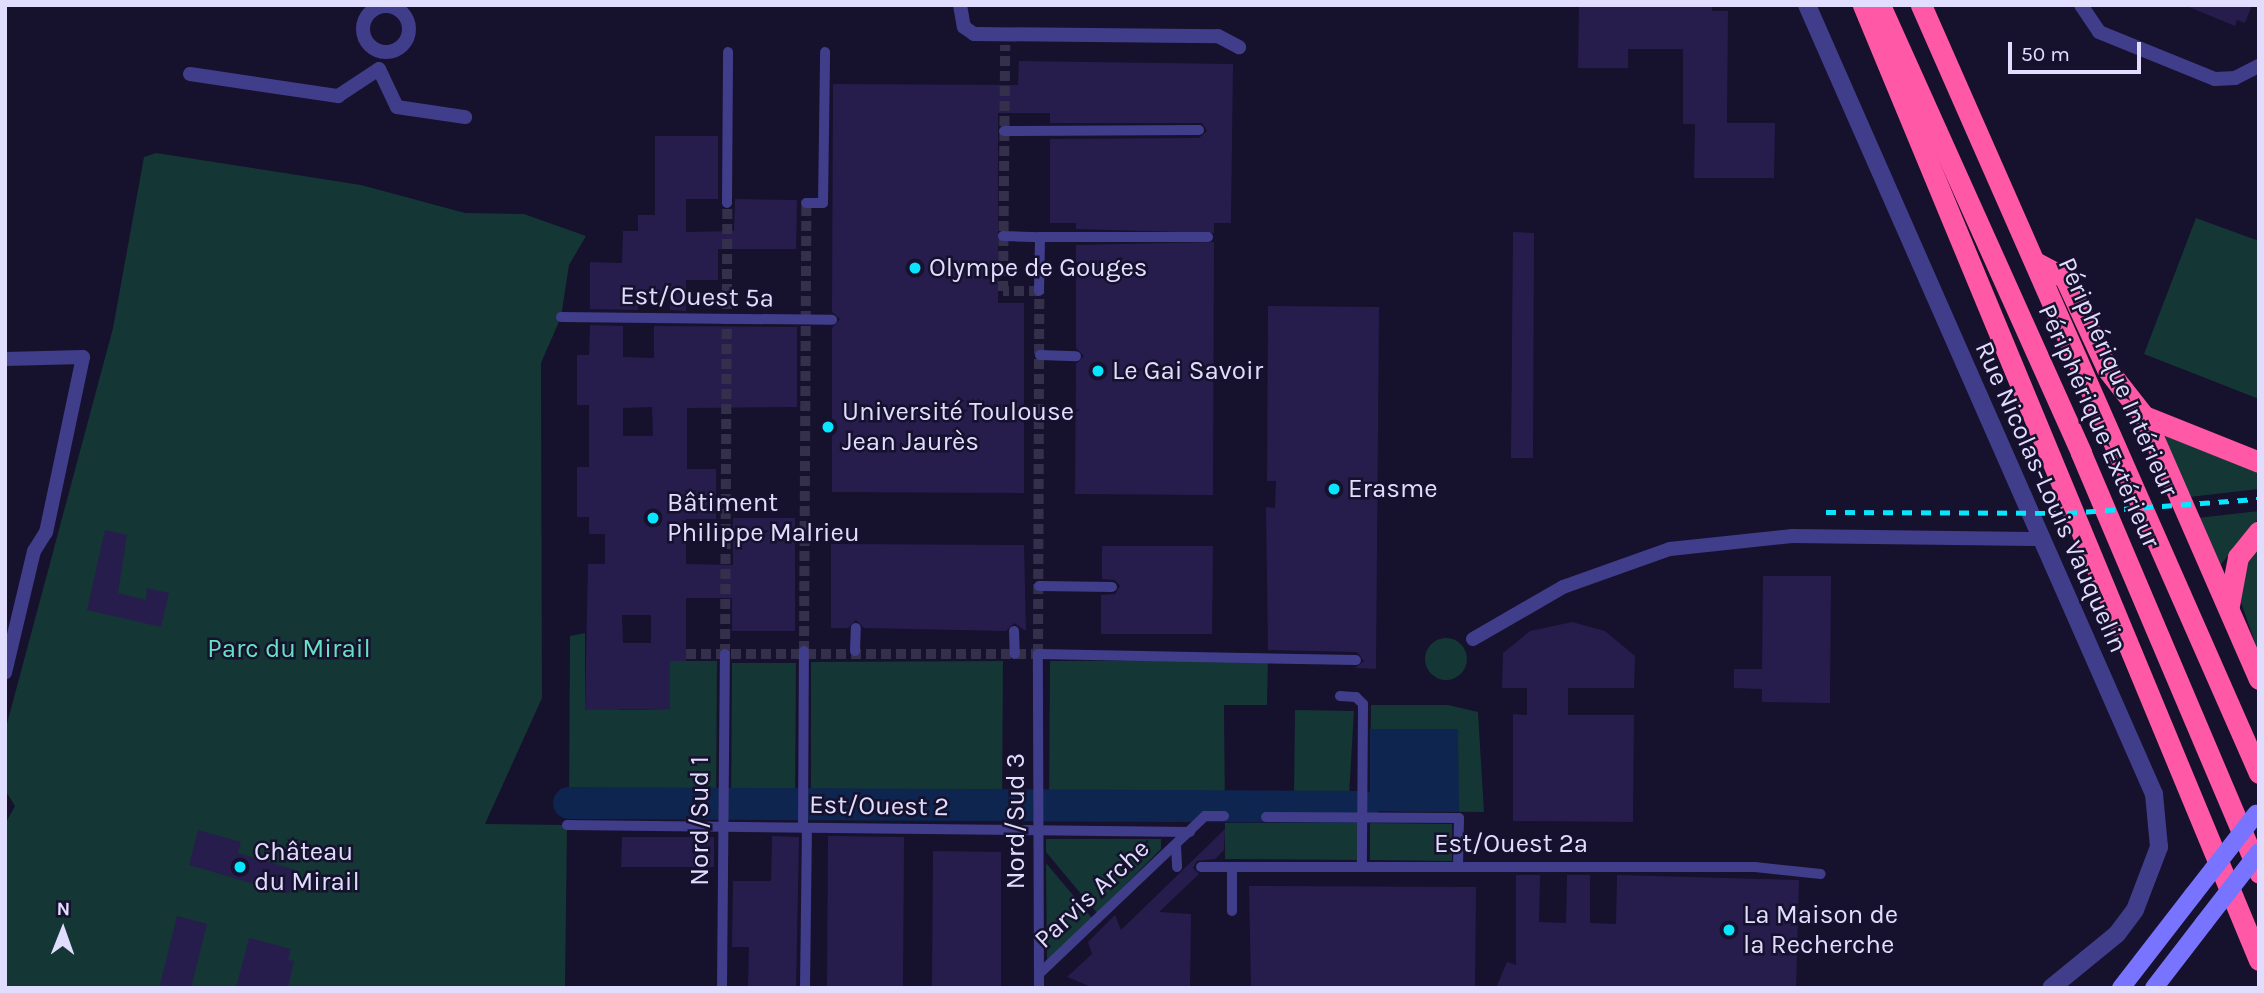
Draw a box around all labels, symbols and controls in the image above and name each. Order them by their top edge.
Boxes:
scale bar [2012,28,2145,72]
text: 50 m [2021,42,2070,66]
place label: Olympe de Gouges [929,252,1148,284]
street label: Périphérique Intérieur [2051,253,2185,501]
marker: Olympe de Gouges [907,260,923,276]
street label: Est/Ouest 5a [620,280,774,314]
street label: Périphérique Extérieur [2031,299,2167,553]
street label: Rue Nicolas-Louis Vauquelin [1968,337,2134,657]
place label: Le Gai Savoir [1112,355,1263,387]
marker: Le Gai Savoir [1090,363,1106,379]
place label: Université Toulouse Jean Jaurès [842,396,1074,458]
marker: Université Toulouse Jean Jaurès [820,419,836,435]
place label: Erasme [1348,473,1438,505]
marker: Erasme [1326,481,1342,497]
place label: Bâtiment Philippe Malrieu [667,487,860,548]
marker: Bâtiment Philippe Malrieu [645,510,661,526]
park label: Parc du Mirail [207,633,371,665]
street label: Nord/Sud 3 [1000,753,1032,889]
street label: Nord/Sud 1 [684,756,716,886]
street label: Est/Ouest 2 [809,789,949,823]
street label: Est/Ouest 2a [1434,828,1588,860]
street label: Parvis Arche [1028,833,1156,955]
place label: Château du Mirail [254,836,360,898]
marker: Château du Mirail [232,859,248,875]
north arrow [28,895,98,965]
text: N [56,898,70,920]
place label: La Maison de la Recherche [1743,899,1898,960]
marker: La Maison de la Recherche [1721,922,1737,938]

